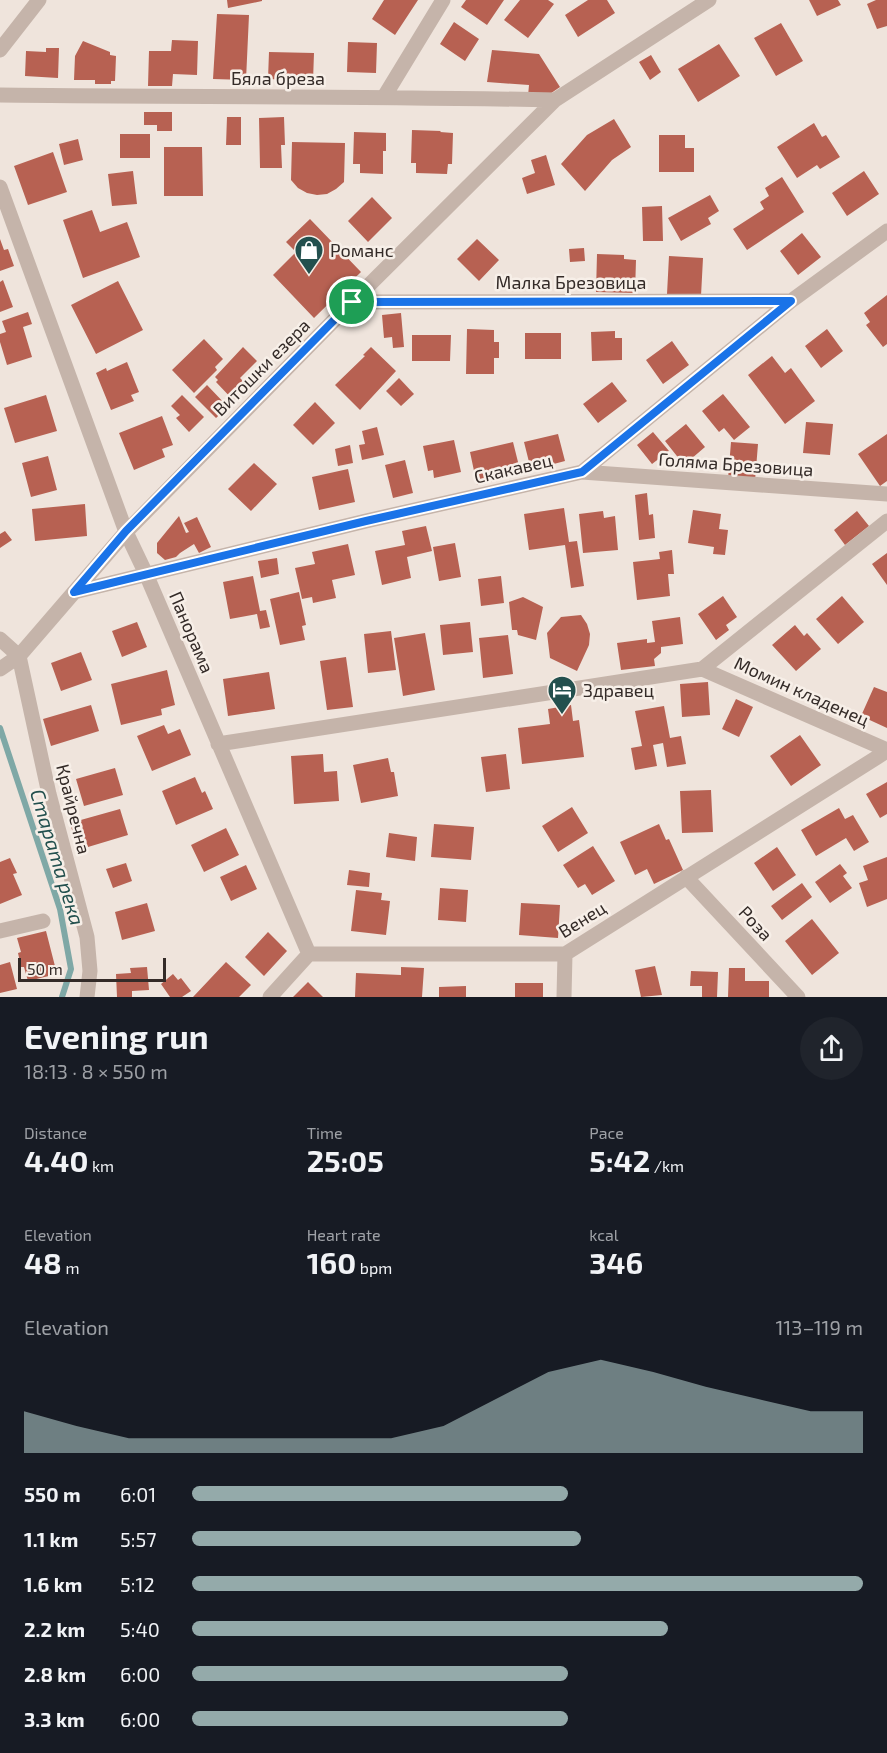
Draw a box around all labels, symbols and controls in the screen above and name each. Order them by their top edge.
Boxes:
street label: Бяла бреза [231,67,325,89]
shop icon: Романс [293,234,325,276]
place label: Романс [330,239,394,261]
street label: Малка Брезовица [496,271,646,293]
pin [326,276,377,327]
icon: arrive [335,285,368,318]
street label: Витошки езера [208,314,314,420]
street label: Скакавец [472,448,555,488]
street label: Голяма Брезовица [658,448,814,480]
street label: Панорама [165,588,219,676]
street label: Момин кладенец [731,651,873,731]
hotel icon: Здравец [546,674,578,716]
place label: Здравец [583,679,655,701]
street label: Крайречна [52,762,96,856]
water label: Старата река [26,786,90,928]
street label: Венец [554,896,610,942]
street label: Роза [734,901,778,945]
scale bar [18,955,166,983]
text: 50 m [27,959,63,978]
text: Evening run [24,1016,209,1056]
button: share [800,1017,863,1080]
text: 18:13 · 8 × 550 m [24,1059,168,1083]
text: Distance [24,1123,87,1142]
text: Time [307,1123,343,1142]
text: Pace [589,1123,624,1142]
text: 4.40 [24,1142,88,1178]
text: 25:05 [307,1142,384,1178]
text: 5:42 [589,1142,650,1178]
text: km [88,1156,114,1175]
text: /km [650,1156,684,1175]
text: Elevation [24,1225,92,1244]
text: Heart rate [307,1225,381,1244]
text: kcal [589,1225,619,1244]
text: 48 [24,1244,62,1280]
text: 160 [307,1244,356,1280]
text: 346 [589,1244,643,1280]
text: m [62,1258,79,1277]
text: bpm [356,1258,392,1277]
text: Elevation [24,1315,109,1339]
text: 113–119 m [775,1315,863,1339]
text: 550 m [24,1482,81,1506]
text: 6:01 [120,1482,156,1506]
text: 1.1 km [24,1527,78,1551]
text: 5:57 [120,1527,156,1551]
text: 1.6 km [24,1572,82,1596]
text: 5:12 [120,1572,155,1596]
text: 2.2 km [24,1617,85,1641]
text: 5:40 [120,1617,160,1641]
text: 2.8 km [24,1662,86,1686]
text: 6:00 [120,1662,160,1686]
text: 3.3 km [24,1707,85,1731]
text: 6:00 [120,1707,160,1731]

